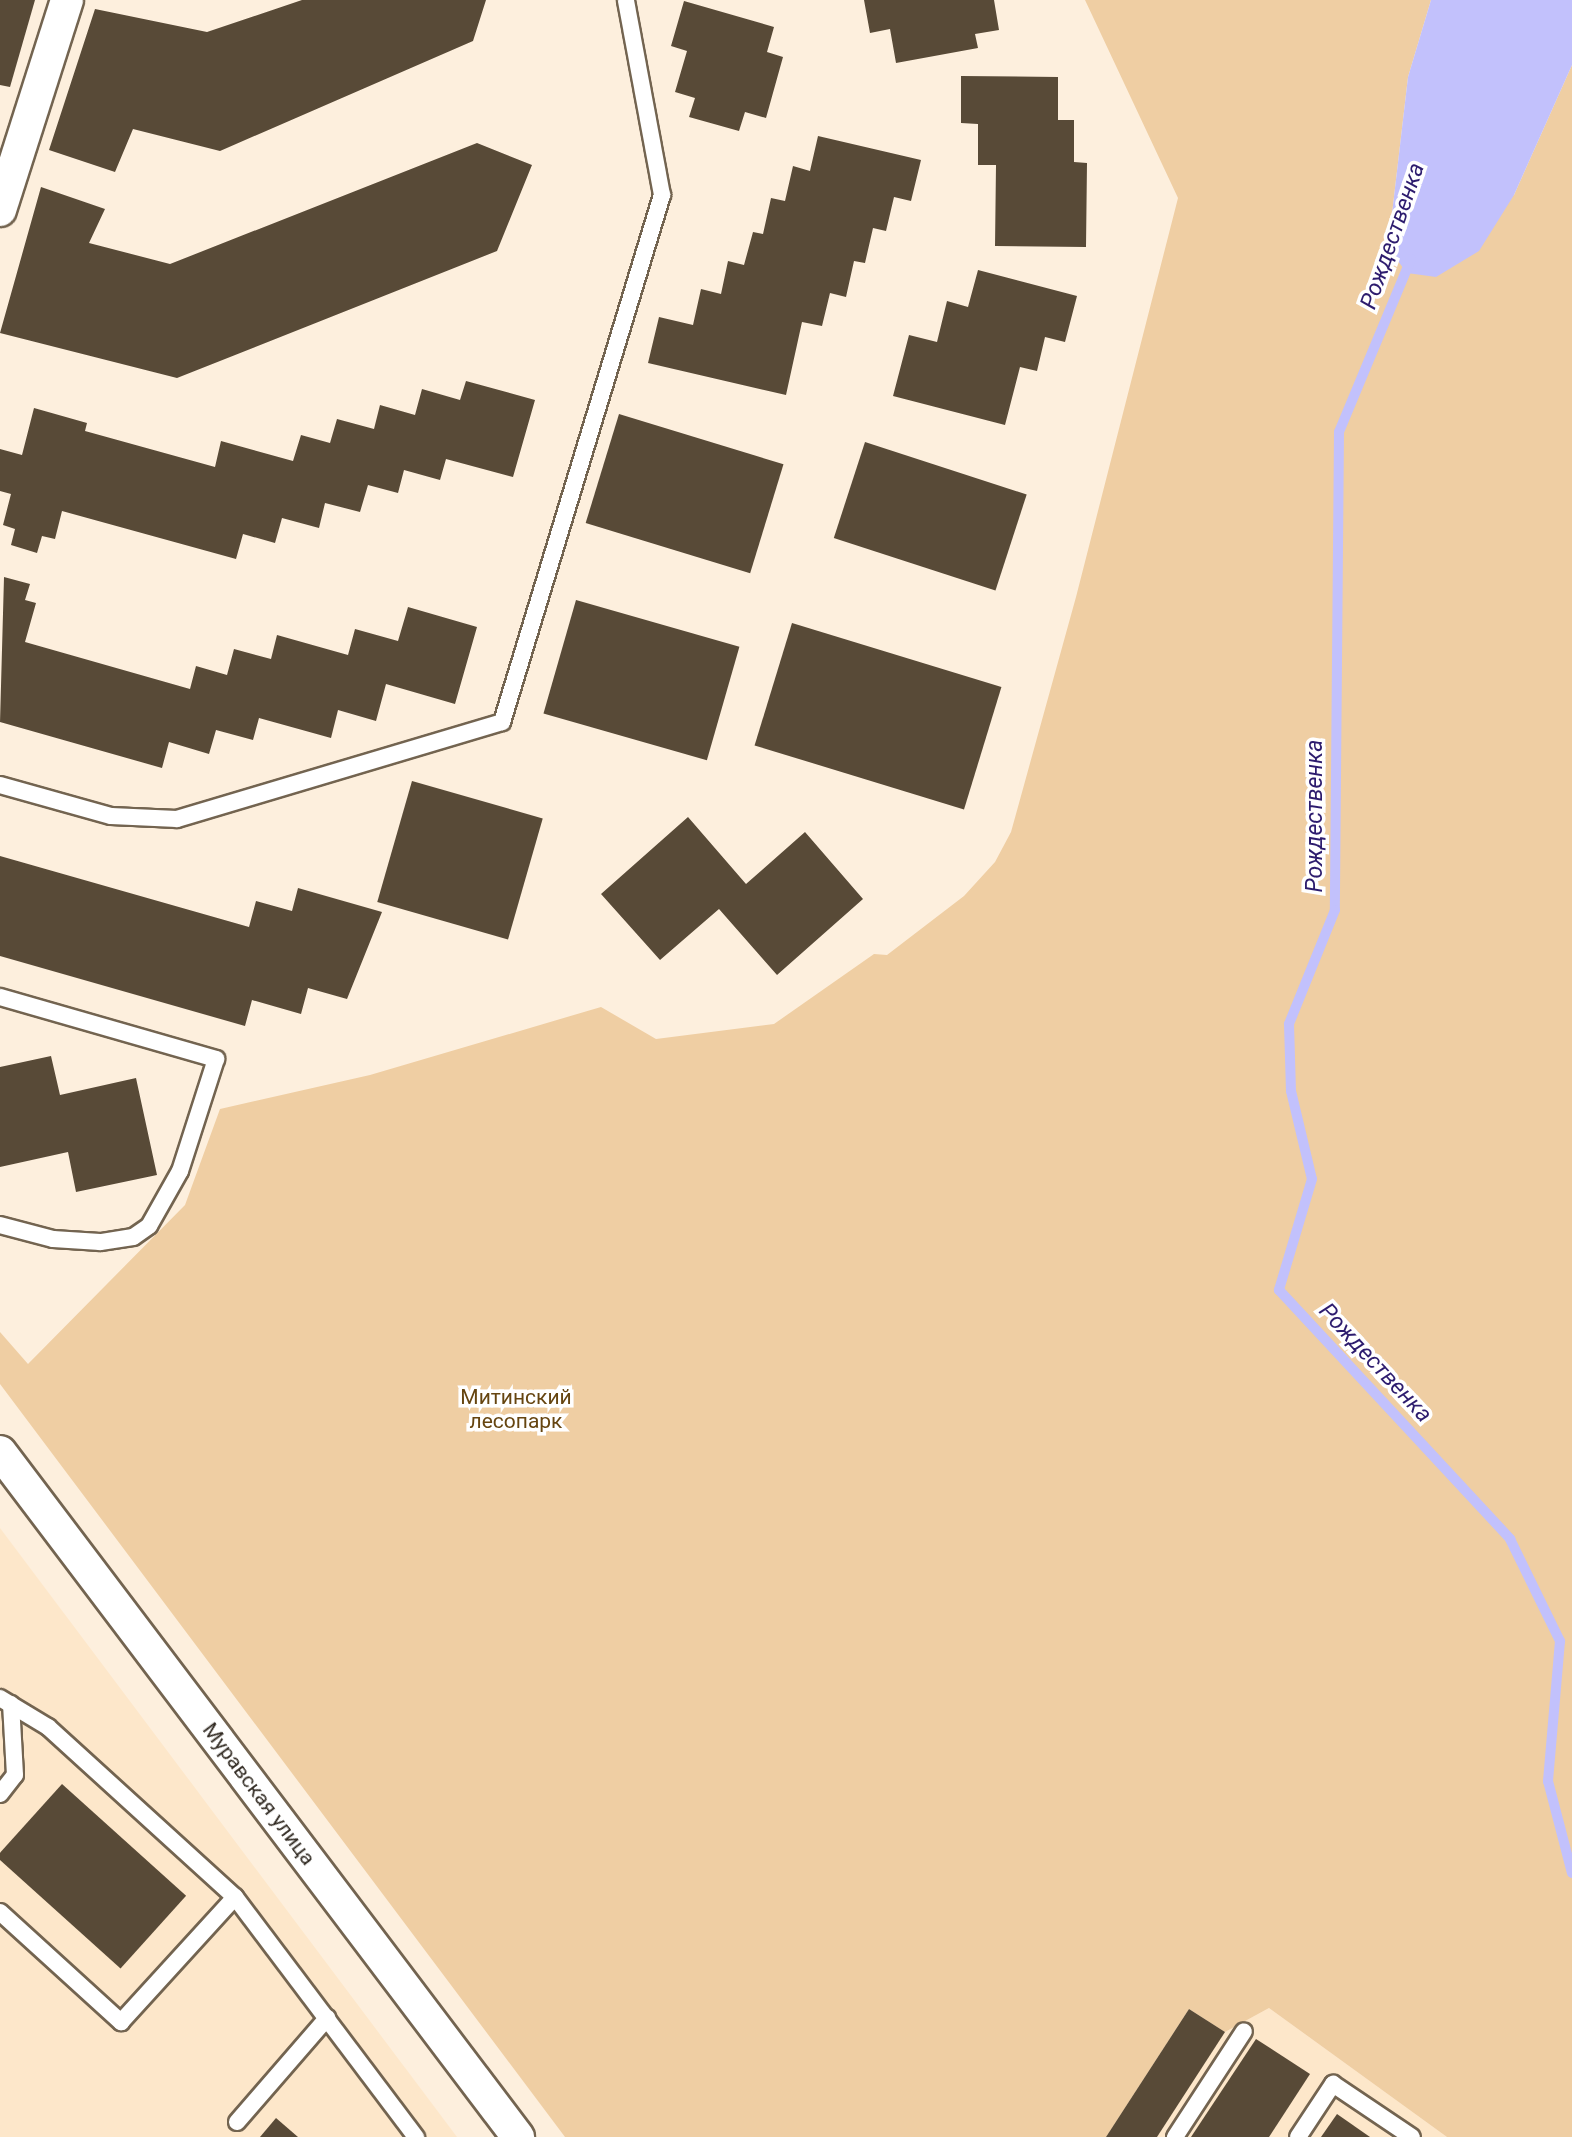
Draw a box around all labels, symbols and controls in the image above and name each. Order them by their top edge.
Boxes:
water label: Рождественка [1355,159,1431,313]
water label: Рождественка [1301,740,1329,892]
water label: Рождественка [1313,1298,1437,1428]
park label: Митинский лесопарк [460,1384,572,1434]
street label: Муравская улица [197,1718,321,1870]

